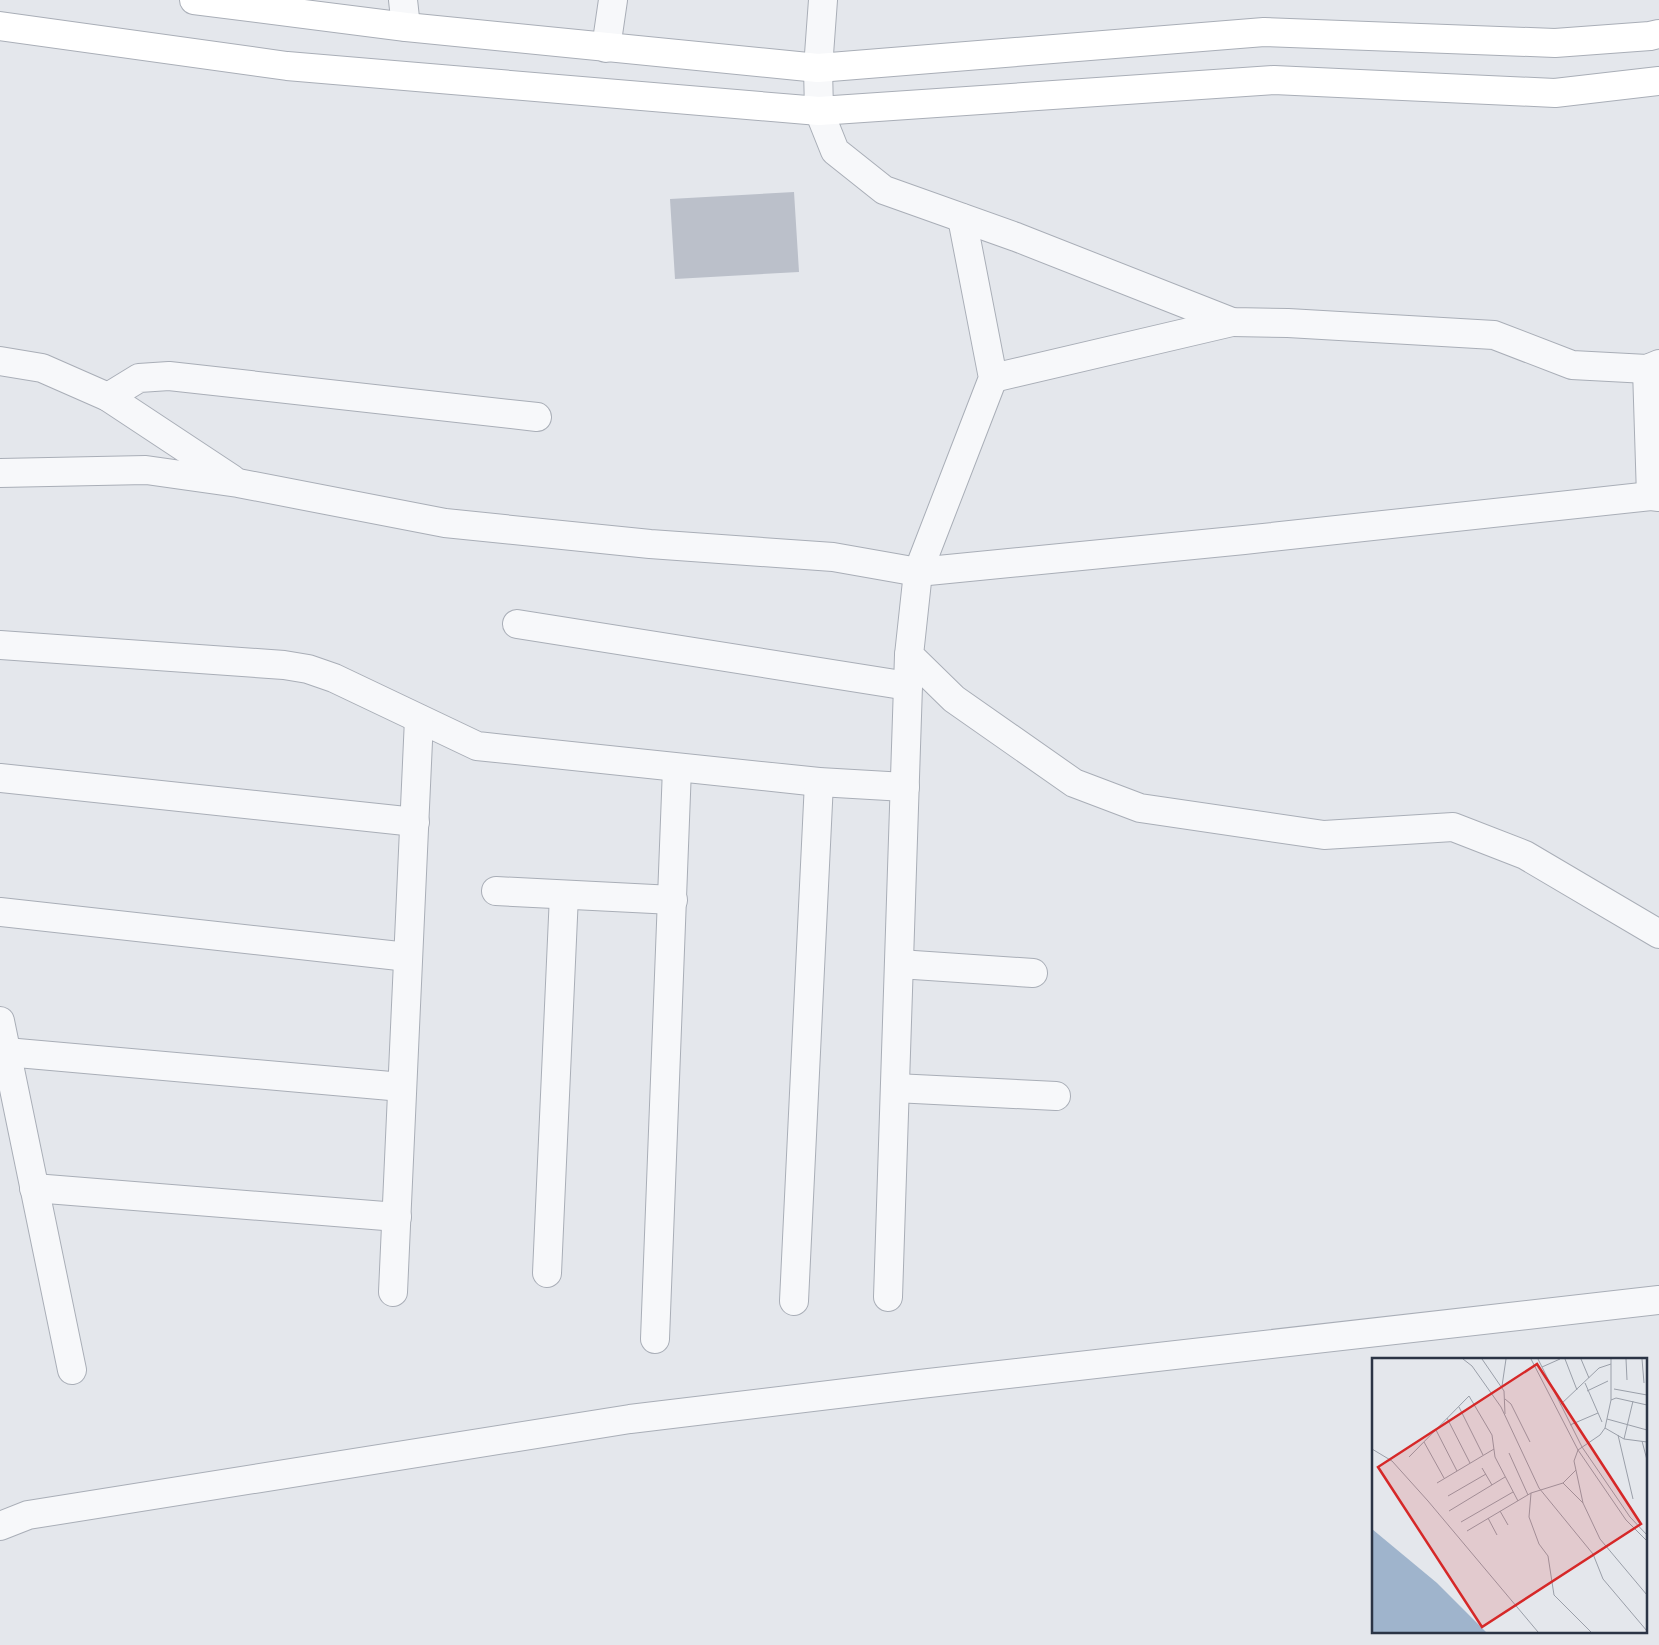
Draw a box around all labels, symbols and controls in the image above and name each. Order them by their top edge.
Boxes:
inset map [1372,1358,1646,1632]

